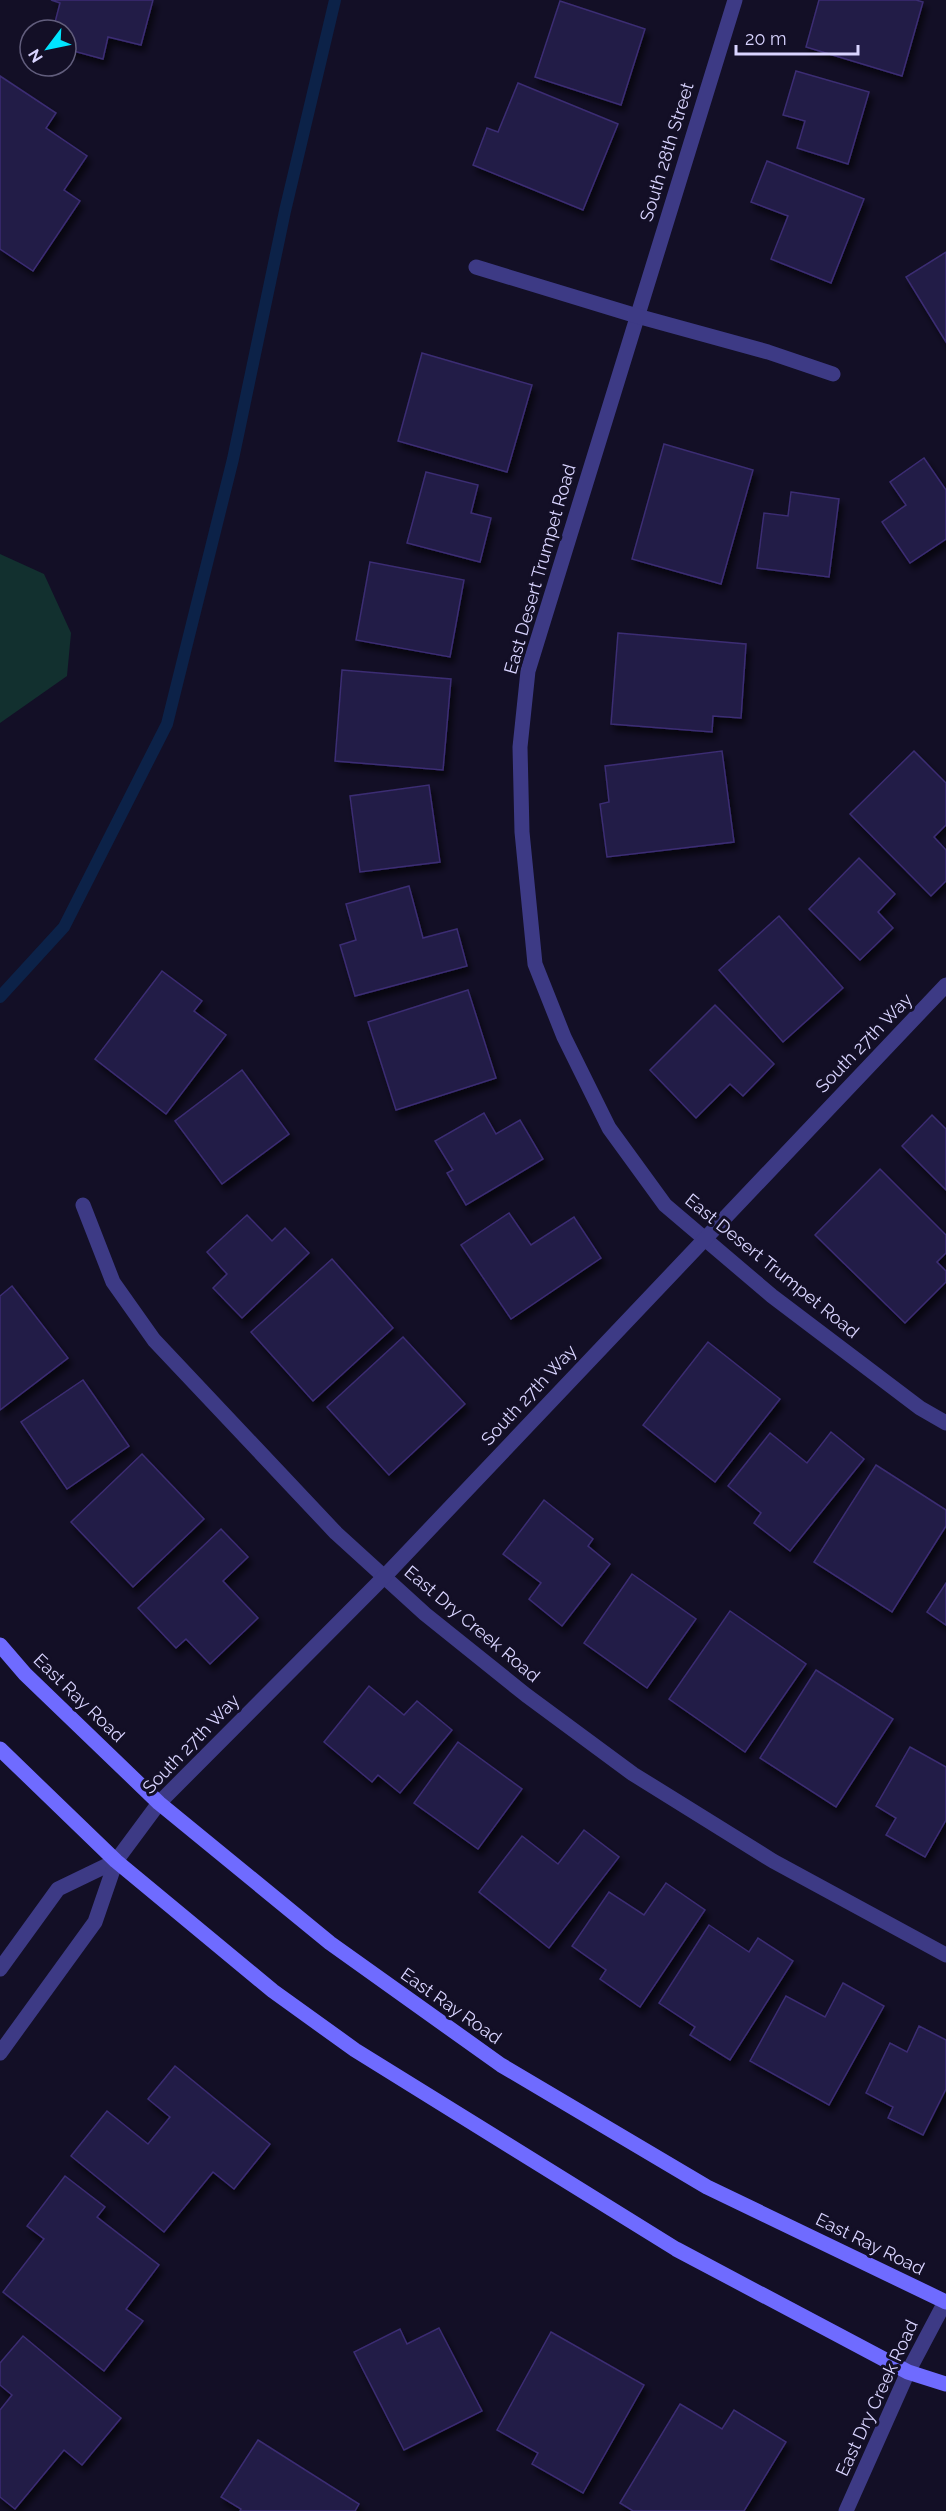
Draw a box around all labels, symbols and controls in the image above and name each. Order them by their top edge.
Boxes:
north arrow [18,18,78,78]
scale bar [736,18,858,56]
text: 20 m [745,28,787,49]
text: N [24,45,47,66]
street label: South 28th Street [635,80,698,224]
street label: East Desert Trumpet Road [499,461,580,676]
street label: South 27th Way [811,988,917,1097]
street label: East Desert Trumpet Road [681,1189,863,1342]
street label: South 27th Way [477,1340,581,1449]
street label: East Dry Creek Road [400,1561,544,1686]
street label: East Ray Road [30,1649,129,1746]
street label: South 27th Way [138,1689,244,1798]
street label: East Ray Road [397,1963,506,2048]
street label: East Ray Road [812,2208,928,2279]
street label: East Dry Creek Road [831,2316,922,2479]

